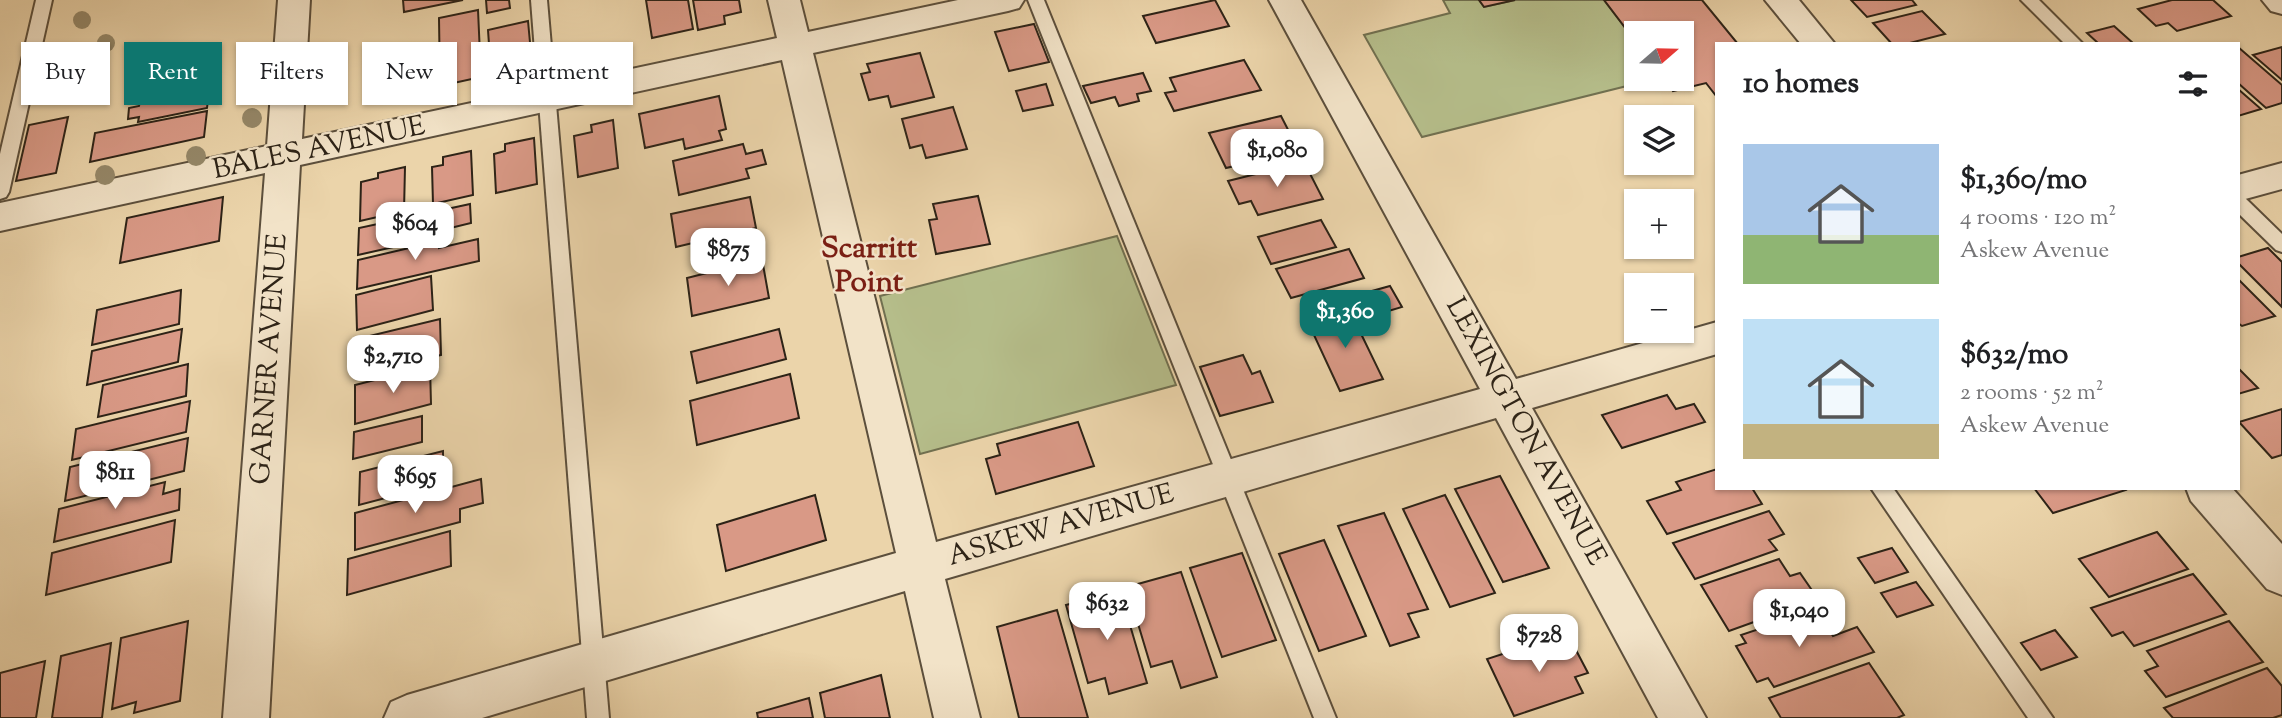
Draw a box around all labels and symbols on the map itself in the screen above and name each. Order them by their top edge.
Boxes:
north arrow [1624,21,1694,91]
street label: BALES AVENUE [209,107,429,191]
pin: $1,080 [1220,130,1334,189]
pin: $604 [374,202,456,262]
district label: Scarritt Point [821,228,918,305]
pin: $875 [687,229,769,288]
street label: GARNER AVENUE [241,232,299,486]
pin: $1,360 [1288,290,1402,350]
street label: LEXINGTON AVENUE [1435,291,1616,573]
pin: $2,710 [336,336,450,395]
pin: $811 [74,452,156,511]
pin: $695 [374,456,456,515]
street label: ASKEW AVENUE [943,475,1179,577]
pin: $632 [1066,582,1148,642]
pin: $1,040 [1742,590,1856,649]
pin: $728 [1498,614,1580,674]

